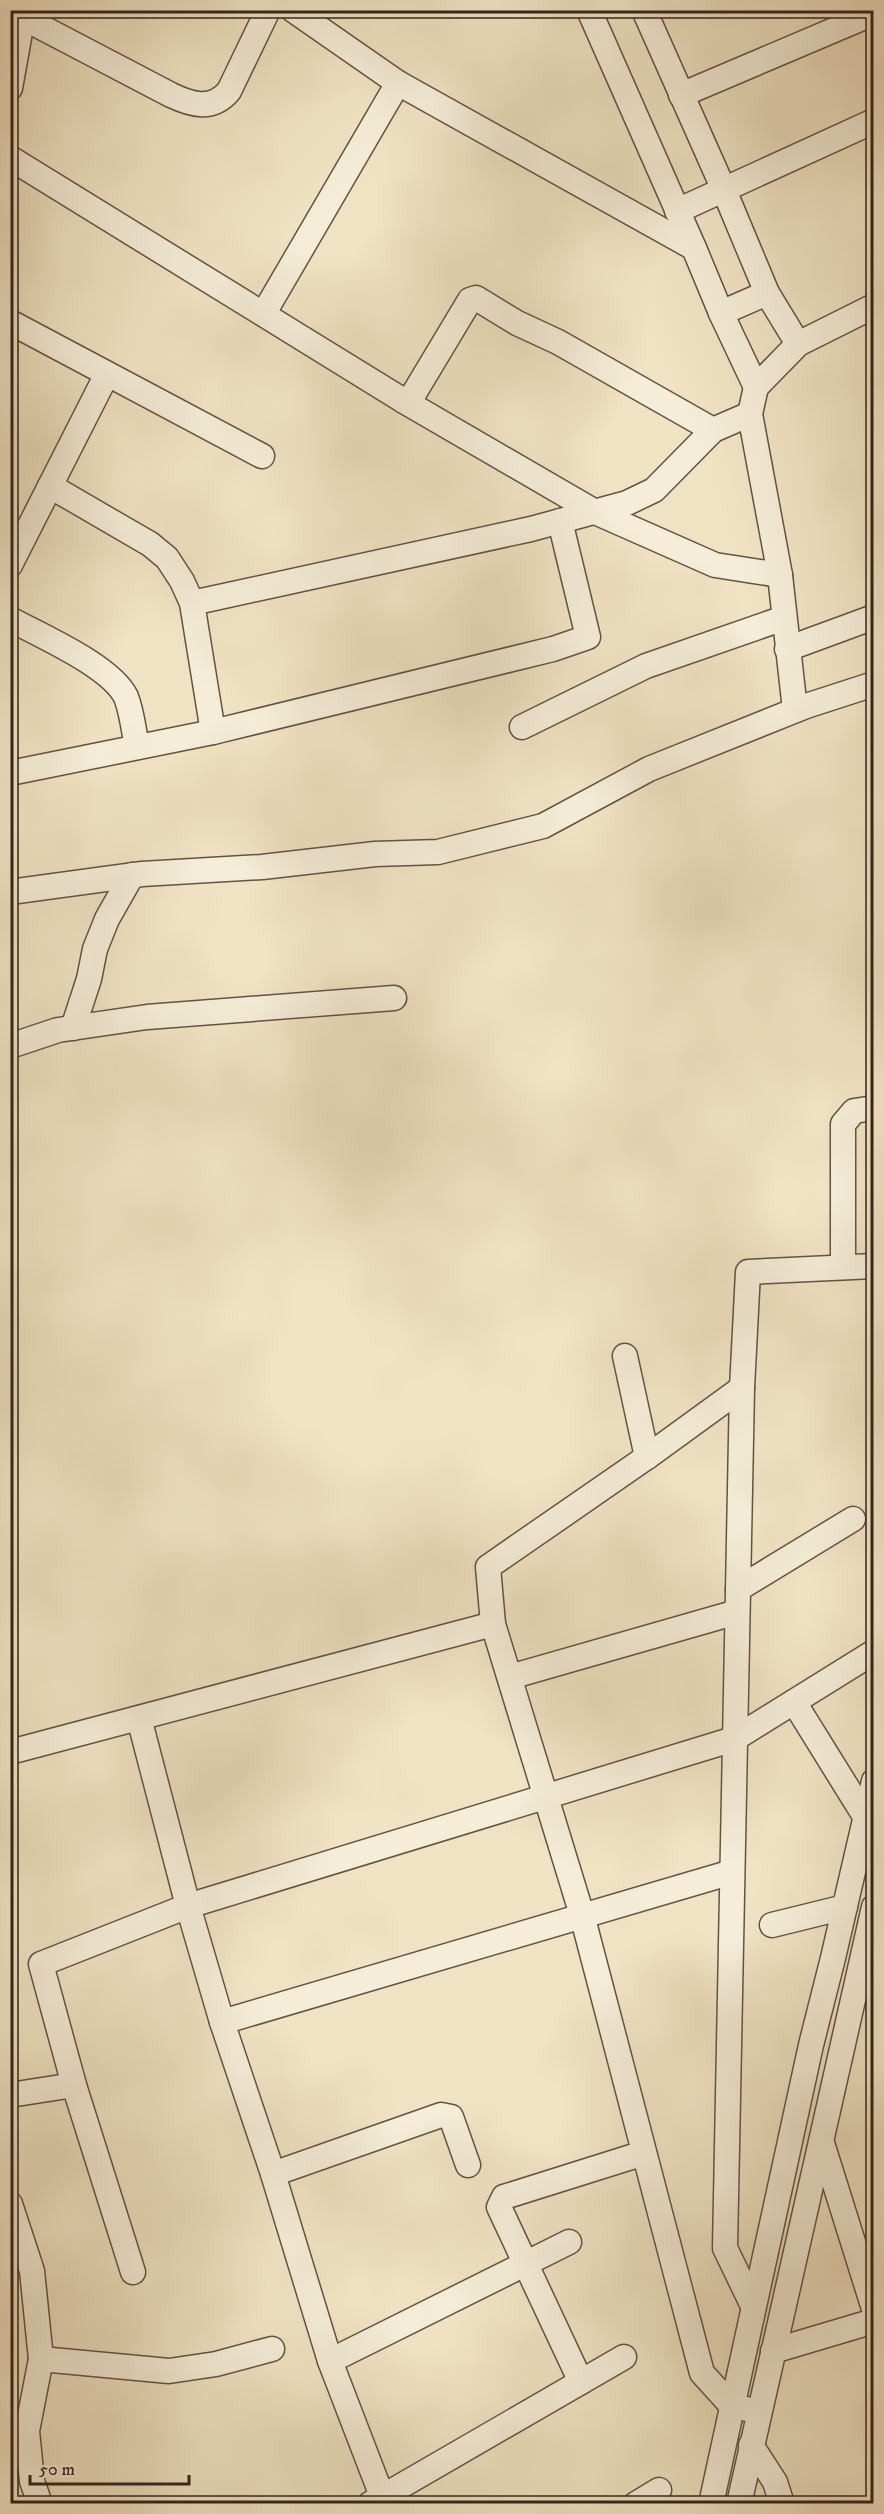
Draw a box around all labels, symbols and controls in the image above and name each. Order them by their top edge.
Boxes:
scale bar [30,2448,189,2486]
text: 50 m [39,2459,75,2481]

